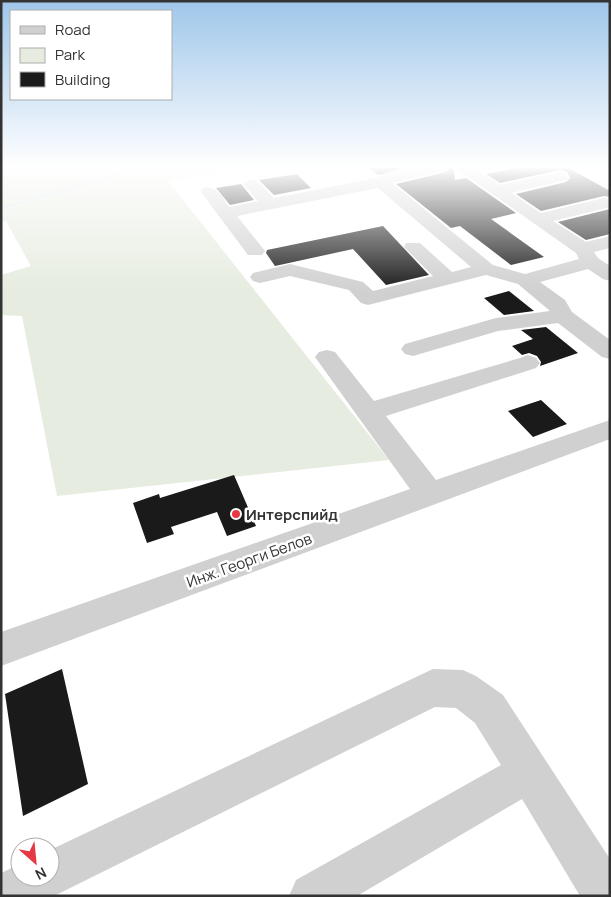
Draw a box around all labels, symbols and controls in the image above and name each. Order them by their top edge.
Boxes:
legend [10,10,172,100]
text: Road [55,19,91,40]
text: Park [55,44,85,65]
text: Building [55,69,110,90]
place label: Интерспийд [246,504,338,525]
marker: Интерспийд [230,508,242,520]
street label: Инж. Георги Белов [184,528,314,592]
north arrow [10,837,60,887]
text: N [32,863,50,885]

